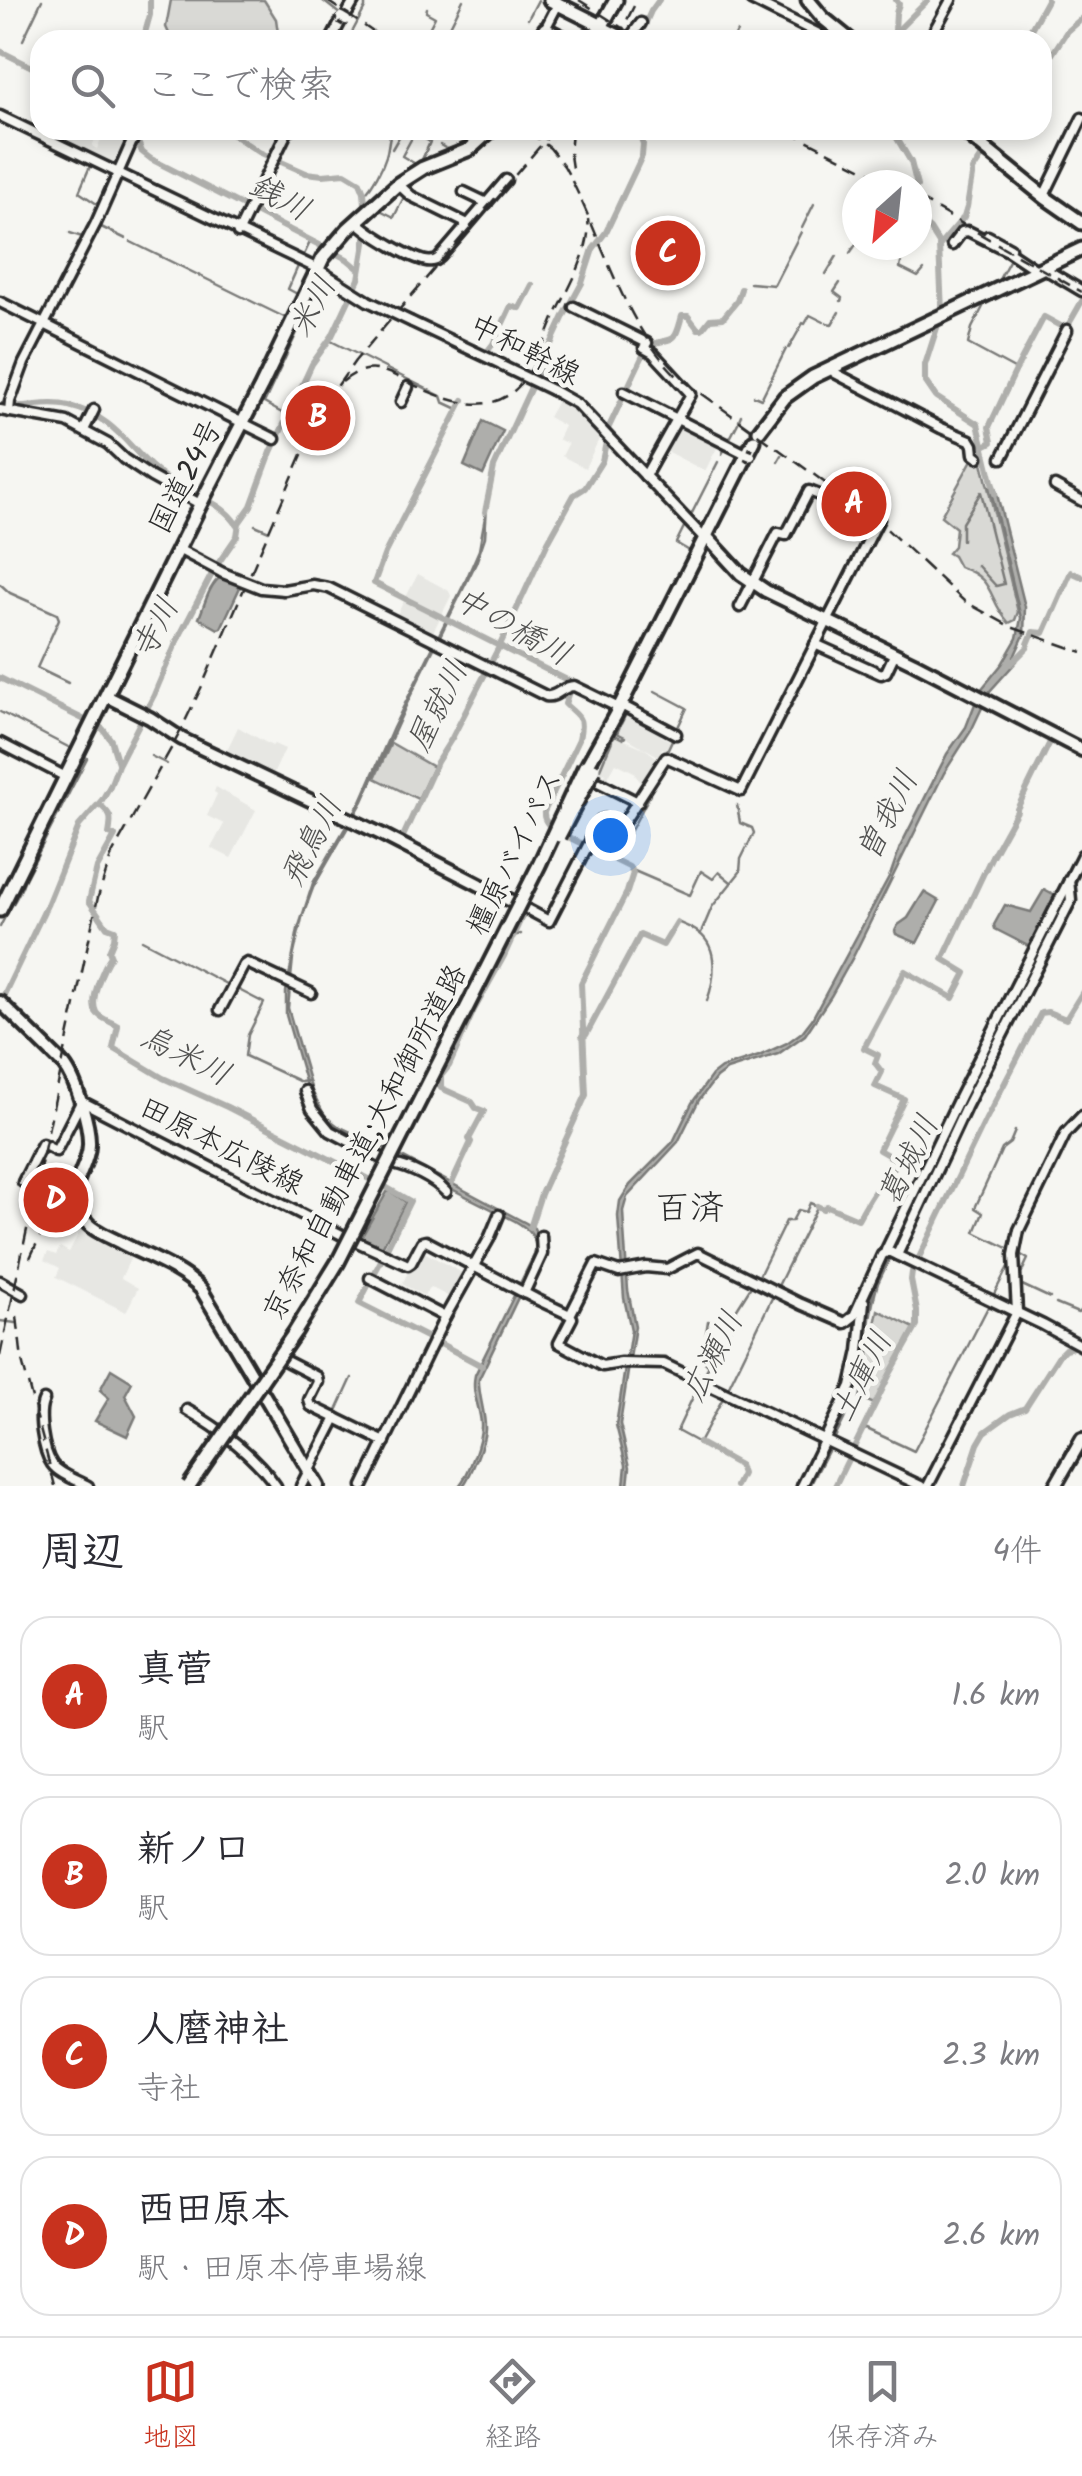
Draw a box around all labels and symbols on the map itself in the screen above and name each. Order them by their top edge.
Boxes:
water label: 銭川 [239,161,319,237]
north arrow [842,170,932,260]
pin: C [636,216,700,290]
water label: 米川 [276,267,352,347]
street label: 中和幹線 [460,302,588,400]
pin: B [286,380,350,456]
street label: 国道24号 [137,411,237,543]
pin: A [822,466,886,542]
water label: 中の橋川 [444,575,580,681]
water label: 寺川 [120,589,194,669]
water label: 屋就川 [395,653,483,761]
street label: 橿原バイパス [455,762,577,944]
water label: 曽我川 [844,762,934,870]
water label: 飛鳥川 [268,788,358,896]
your location [585,810,636,861]
street label: 京奈和自動車道;大和御所道路 [251,956,481,1330]
water label: 烏米川 [131,1012,239,1102]
street label: 田原本広陵線 [130,1085,312,1209]
water label: 葛城川 [866,1107,954,1215]
pin: D [23,1162,88,1238]
district label: 百済 [655,1182,725,1238]
water label: 広瀬川 [669,1303,759,1411]
water label: 土庫川 [818,1323,908,1431]

